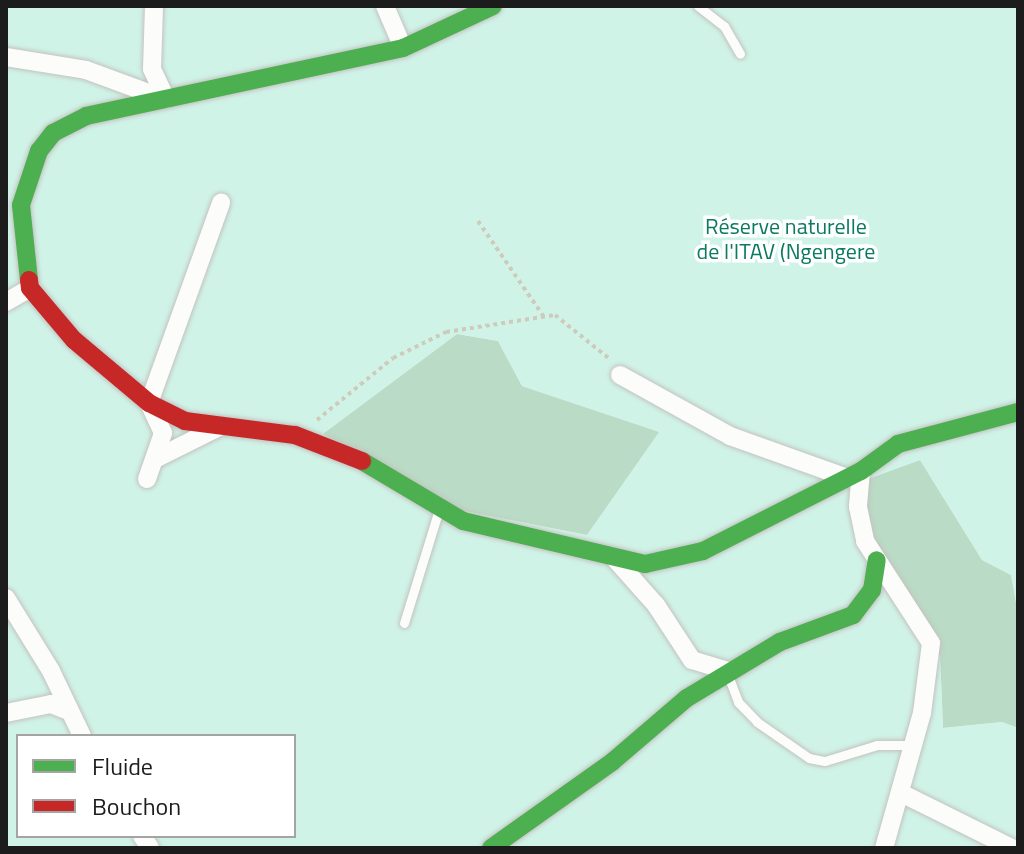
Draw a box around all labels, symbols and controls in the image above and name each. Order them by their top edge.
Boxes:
park label: Réserve naturelle de l'ITAV (Ngengere [697,213,875,264]
legend [16,734,296,838]
text: Fluide [92,748,153,784]
text: Bouchon [92,788,181,824]

